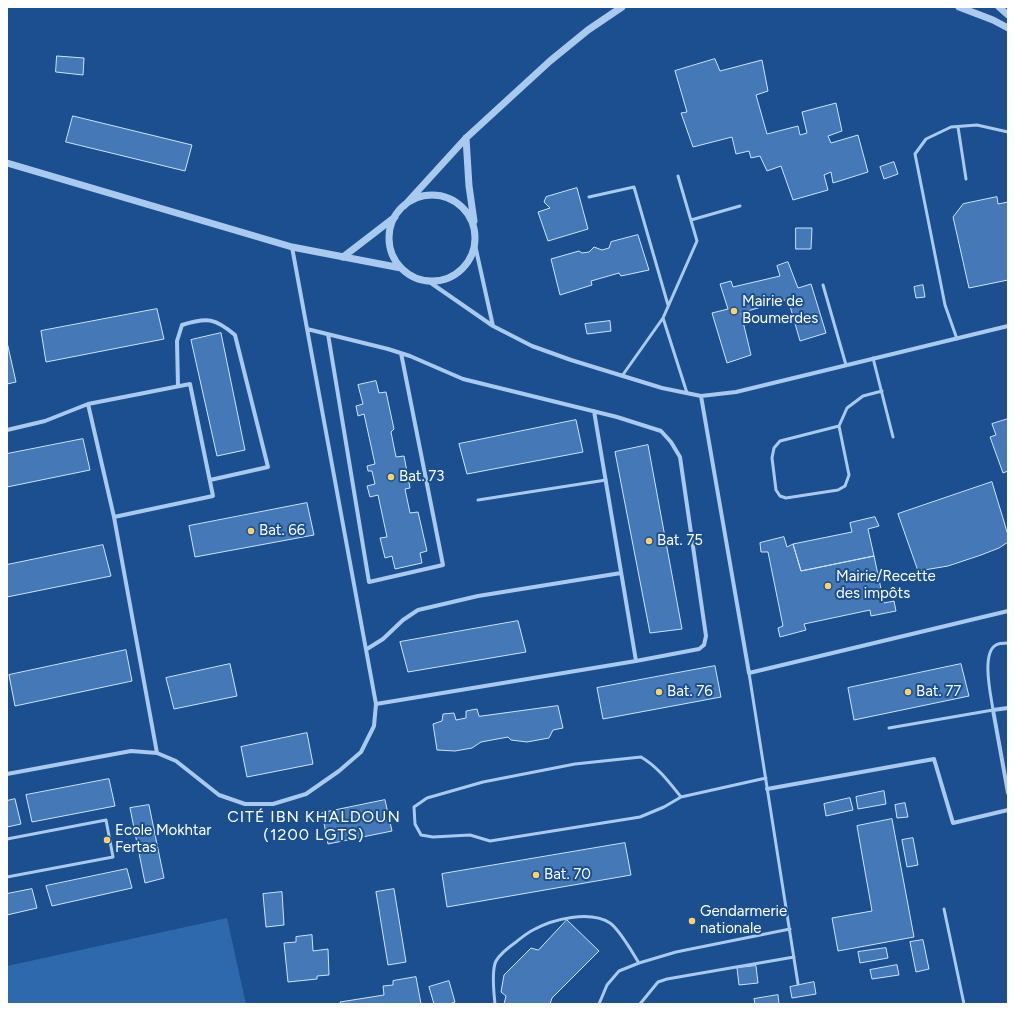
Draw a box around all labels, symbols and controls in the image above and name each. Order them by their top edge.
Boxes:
place label: Mairie de Boumerdes [742,293,818,328]
marker: Mairie de Boumerdes [729,306,739,316]
place label: Bat. 73 [399,468,445,486]
marker: Bat. 73 [386,472,396,482]
place label: Bat. 66 [259,522,305,540]
marker: Bat. 66 [246,526,256,536]
place label: Bat. 75 [657,532,703,550]
marker: Bat. 75 [644,536,654,546]
place label: Mairie/Recette des impôts [836,568,936,603]
marker: Mairie/Recette des impôts [823,581,833,591]
place label: Bat. 76 [667,683,713,701]
place label: Bat. 77 [916,683,961,701]
marker: Bat. 76 [654,687,664,697]
marker: Bat. 77 [903,687,913,697]
district label: CITÉ IBN KHALDOUN (1200 LGTS) [227,807,401,845]
place label: Ecole Mokhtar Fertas [115,822,211,857]
marker: Ecole Mokhtar Fertas [102,835,112,845]
place label: Bat. 70 [544,866,591,884]
marker: Bat. 70 [531,870,541,880]
place label: Gendarmerie nationale [700,903,787,938]
marker: Gendarmerie nationale [687,916,697,926]

